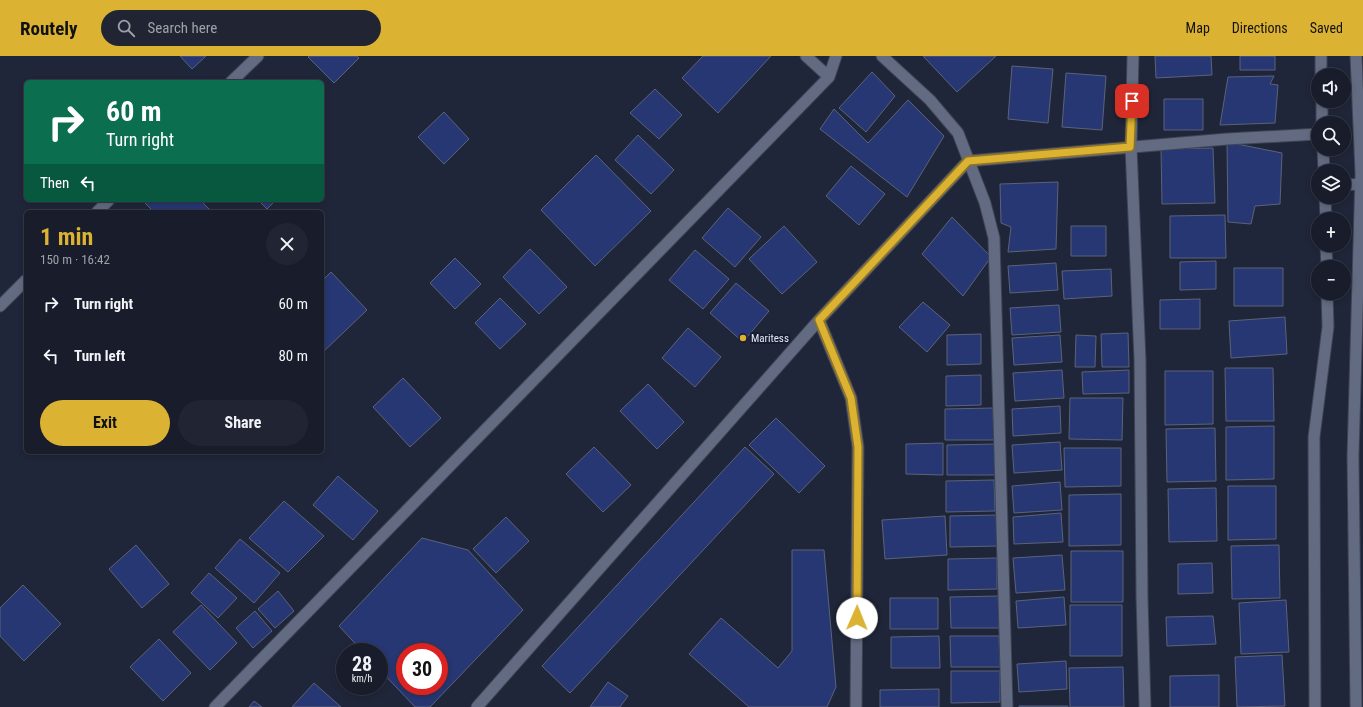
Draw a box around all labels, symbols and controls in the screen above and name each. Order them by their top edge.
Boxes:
search box [101,10,381,46]
text: Routely [20,17,77,40]
icon: search [115,17,137,39]
text: Search here [147,19,217,37]
text: Map [1186,20,1210,36]
text: Directions [1232,20,1288,36]
text: Saved [1310,20,1343,36]
map controls [1311,68,1351,300]
button: sound [1311,68,1351,108]
pin [1115,84,1149,118]
icon: arrive [1121,90,1143,112]
text: 60 m [106,95,162,128]
icon: right [40,96,92,148]
button: search [1311,116,1351,156]
text: Turn right [106,129,174,150]
button: layers [1311,164,1351,204]
icon: left [77,172,99,194]
text: Then [40,174,69,192]
button: + [1311,212,1351,252]
text: 1 min [40,223,93,251]
button: close [266,223,308,265]
text: 150 m · 16:42 [40,252,110,267]
button: − [1311,260,1351,300]
icon: right [40,293,62,315]
text: Turn right [74,295,133,313]
text: 60 m [278,295,308,313]
place label: Maritess [751,332,789,345]
marker: Maritess [738,333,748,343]
icon: left [40,345,62,367]
text: Turn left [74,347,125,365]
text: 80 m [278,347,308,365]
button: Exit [40,400,170,446]
button: Share [178,400,308,446]
position arrow [836,597,878,639]
speed limit sign: 30 [396,643,448,695]
text: 28 [352,652,372,676]
text: km/h [352,673,372,684]

